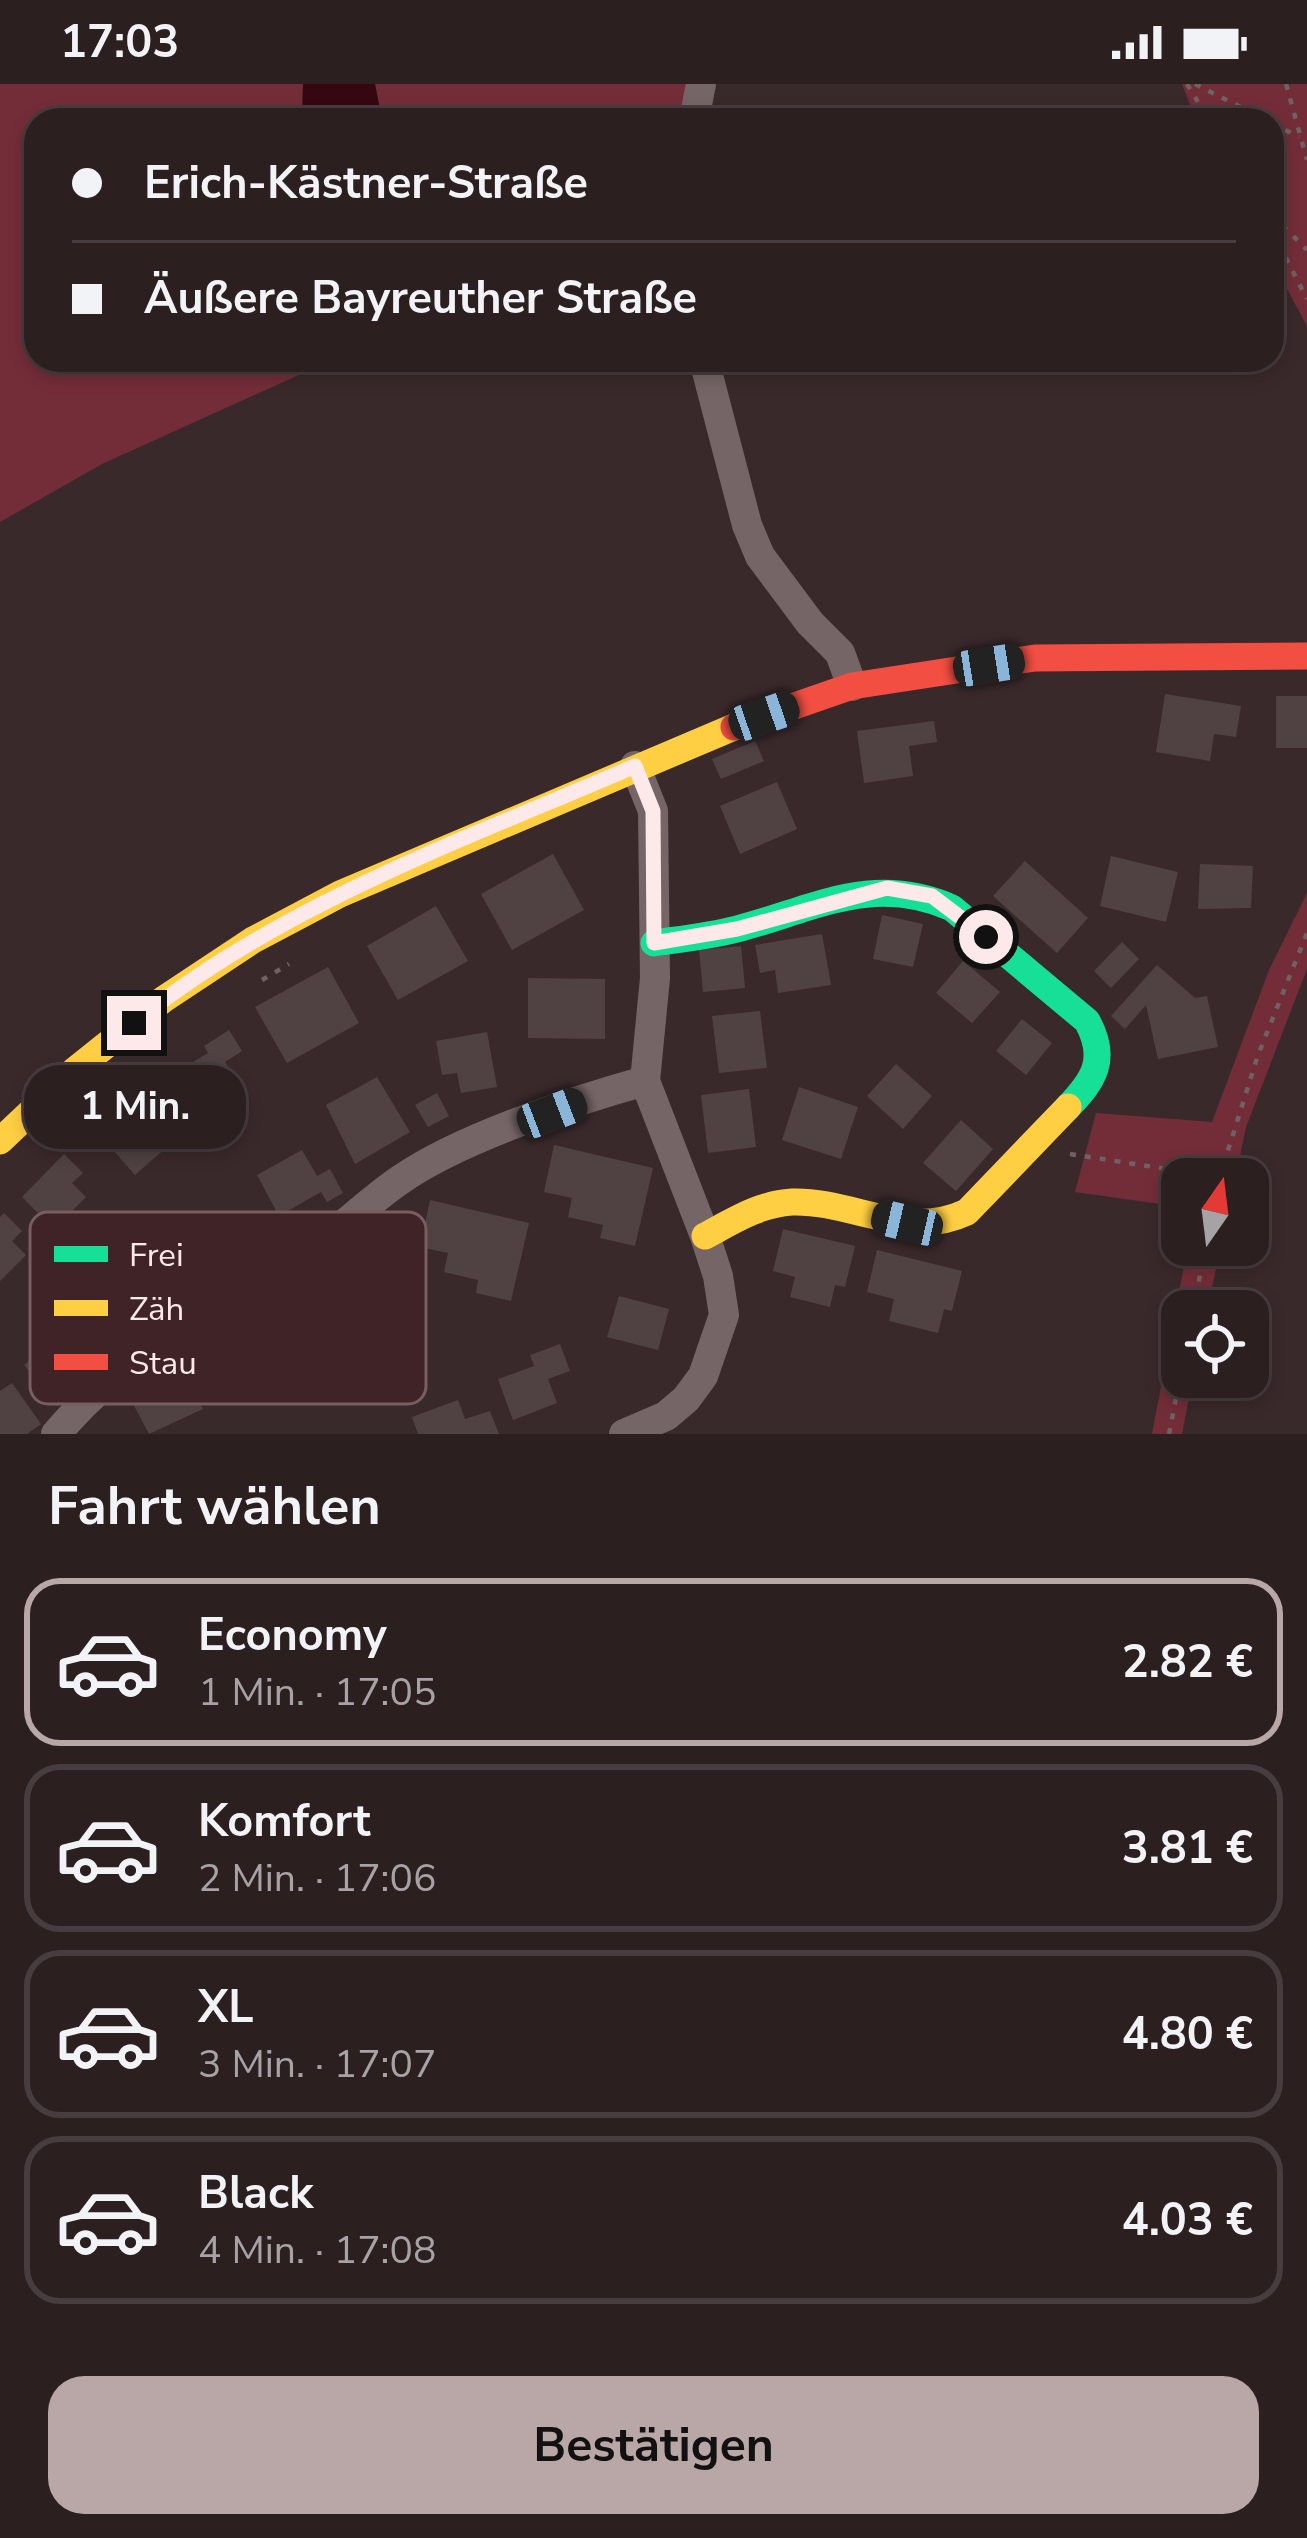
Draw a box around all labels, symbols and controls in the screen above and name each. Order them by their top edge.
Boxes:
text: 17:03 [60,12,179,73]
text: Erich-Kästner-Straße [144,153,588,214]
text: Äußere Bayreuther Straße [144,268,697,329]
car [951,642,1027,688]
car [724,687,804,745]
route start [959,910,1013,964]
route end [107,996,161,1050]
callout: 1 Min. [23,1065,245,1149]
text: 1 Min. [80,1080,190,1133]
car [512,1083,592,1143]
north arrow [1161,1158,1269,1266]
map controls [1161,1158,1269,1398]
car [868,1197,946,1249]
legend [30,1212,426,1404]
text: Frei [129,1233,184,1278]
text: Zäh [129,1287,184,1332]
button: locate [1161,1290,1269,1398]
text: Stau [129,1341,197,1386]
text: Fahrt wählen [48,1469,381,1543]
text: Economy [198,1605,387,1666]
icon: car [54,1608,162,1716]
text: 2.82 € [1122,1632,1253,1693]
text: 1 Min. · 17:05 [198,1666,436,1719]
text: Komfort [198,1791,371,1852]
icon: car [54,1794,162,1902]
text: 3.81 € [1122,1818,1253,1879]
text: 2 Min. · 17:06 [198,1852,436,1905]
text: XL [198,1977,254,2038]
icon: car [54,1980,162,2088]
text: 4.80 € [1122,2004,1253,2065]
text: 3 Min. · 17:07 [198,2038,436,2091]
text: Black [198,2163,313,2224]
icon: car [54,2166,162,2274]
text: 4.03 € [1122,2190,1253,2251]
text: 4 Min. · 17:08 [198,2224,436,2277]
button: Bestätigen [48,2376,1259,2514]

